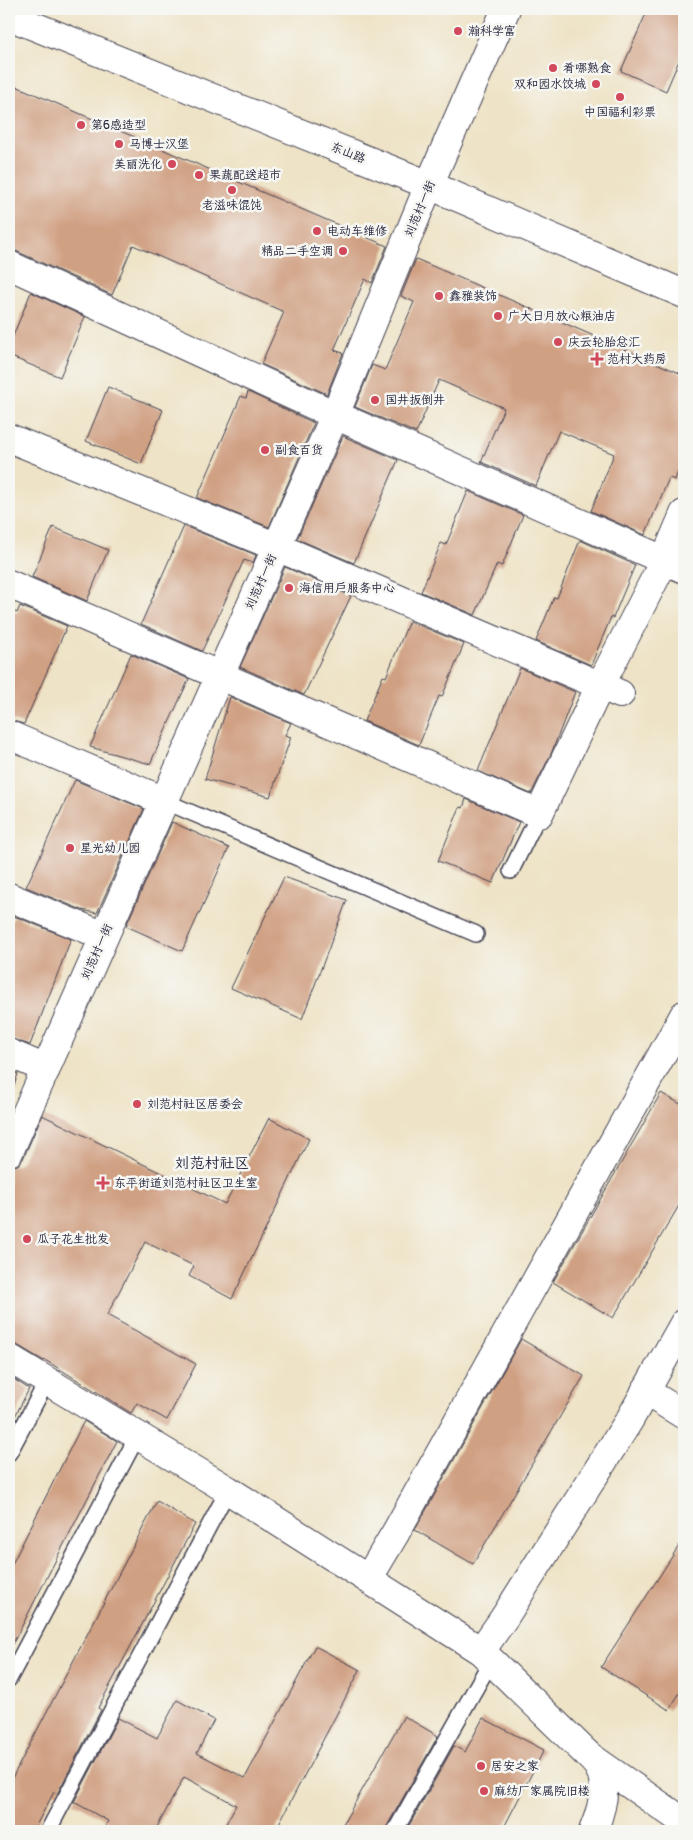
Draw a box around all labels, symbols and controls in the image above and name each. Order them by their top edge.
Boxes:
place label: 瀚科学富 [468,24,516,39]
marker: 瀚科学富 [452,25,464,37]
place label: 肴哪熟食 [563,61,611,76]
marker: 肴哪熟食 [547,62,559,74]
place label: 双和园水饺城 [514,77,586,92]
marker: 双和园水饺城 [590,78,602,90]
marker: 中国福利彩票 [614,91,626,103]
place label: 中国福利彩票 [584,105,656,120]
place label: 第6感造型 [91,118,146,133]
marker: 第6感造型 [75,119,87,131]
place label: 马博士汉堡 [129,137,189,152]
marker: 马博士汉堡 [113,138,125,150]
street label: 东山路 [328,139,368,167]
place label: 美丽洗化 [114,157,162,172]
marker: 美丽洗化 [166,158,178,170]
place label: 果蔬配送超市 [209,168,281,183]
marker: 果蔬配送超市 [193,169,205,181]
street label: 刘范村一街 [401,178,439,240]
marker: 老滋味馄饨 [226,184,238,196]
place label: 老滋味馄饨 [202,198,262,213]
place label: 电动车维修 [327,224,387,239]
marker: 电动车维修 [311,225,323,237]
place label: 精品二手空调 [261,244,333,259]
marker: 精品二手空调 [337,245,349,257]
place label: 鑫雅装饰 [449,289,497,304]
marker: 鑫雅装饰 [433,290,445,302]
place label: 广大日月放心粮油店 [508,309,616,324]
marker: 广大日月放心粮油店 [492,310,504,322]
place label: 庆云轮胎总汇 [568,335,640,350]
marker: 庆云轮胎总汇 [552,336,564,348]
place label: 范村大药房 [607,352,667,367]
marker: 范村大药房 [591,353,603,365]
place label: 国井扳倒井 [385,393,445,408]
marker: 国井扳倒井 [369,394,381,406]
place label: 副食百货 [275,443,323,458]
marker: 副食百货 [259,444,271,456]
street label: 刘范村一街 [242,552,280,612]
place label: 海信用户服务中心 [299,581,395,596]
marker: 海信用户服务中心 [283,582,295,594]
place label: 星光幼儿园 [80,841,140,856]
marker: 星光幼儿园 [64,842,76,854]
street label: 刘范村一街 [78,922,116,982]
place label: 刘范村社区居委会 [147,1097,243,1112]
marker: 刘范村社区居委会 [131,1098,143,1110]
district label: 刘范村社区 [174,1154,250,1173]
marker: 东平街道刘范村社区卫生室 [96,1176,110,1190]
place label: 东平街道刘范村社区卫生室 [114,1176,258,1191]
place label: 瓜子花生批发 [37,1232,109,1247]
marker: 瓜子花生批发 [21,1233,33,1245]
place label: 居安之家 [491,1759,539,1774]
marker: 居安之家 [475,1760,487,1772]
place label: 麻纺厂家属院旧楼 [494,1784,590,1799]
marker: 麻纺厂家属院旧楼 [478,1785,490,1797]

